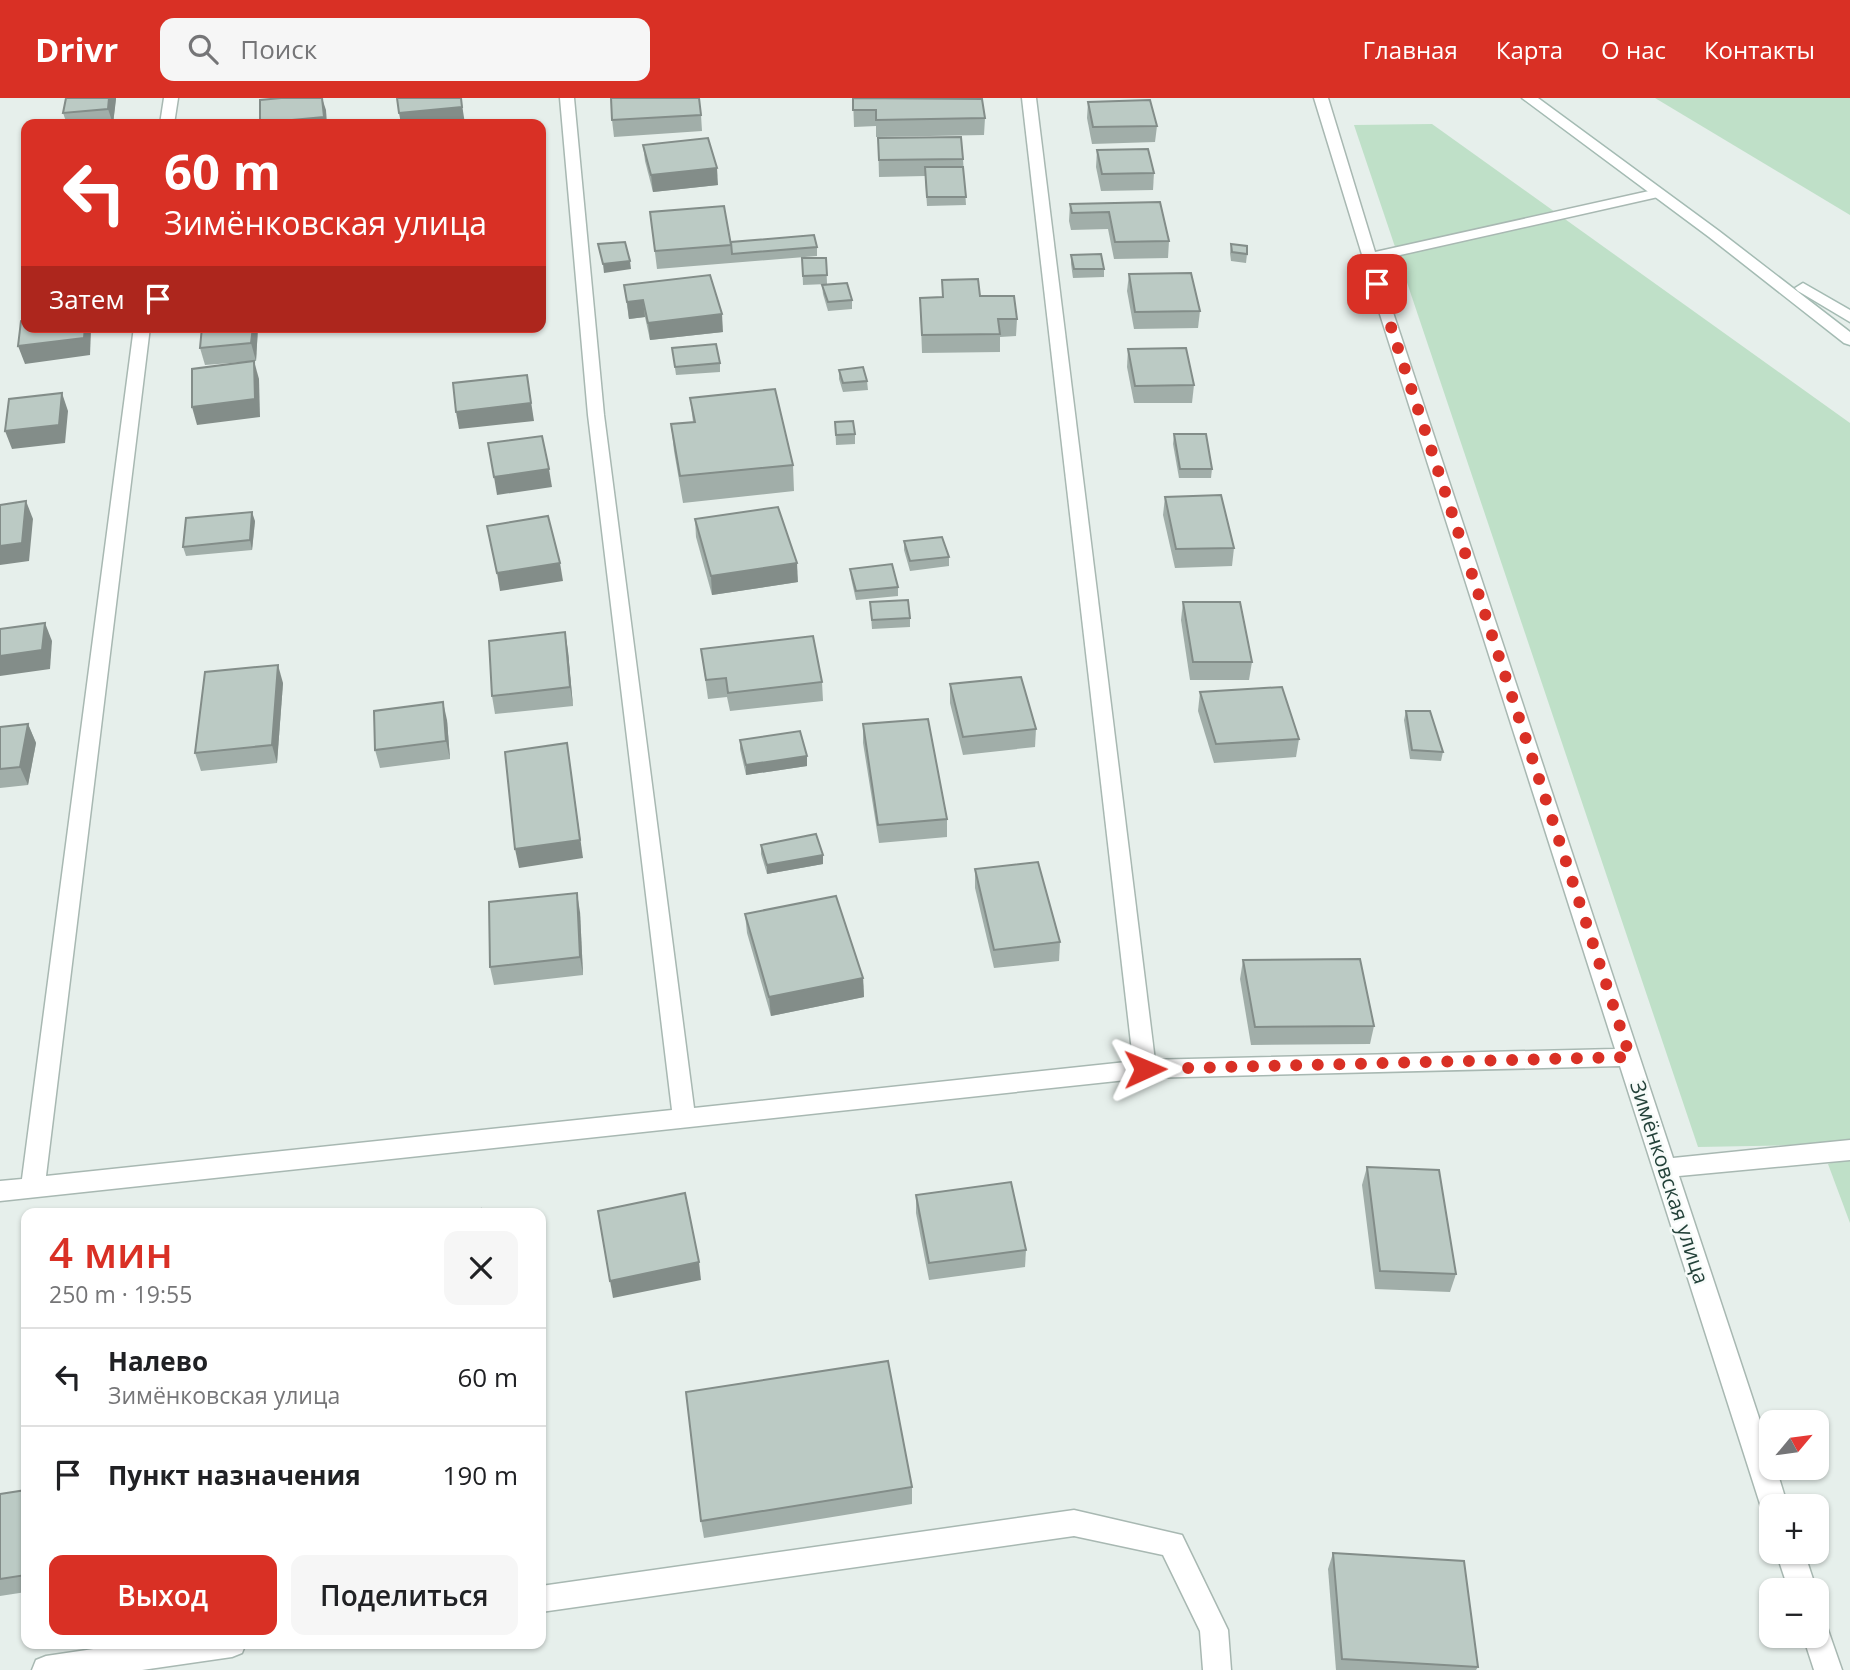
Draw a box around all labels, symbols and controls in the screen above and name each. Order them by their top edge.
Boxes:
search box [160,18,650,81]
text: Drivr [35,27,118,72]
icon: search [184,30,222,68]
text: Поиск [240,31,317,67]
text: Главная [1363,33,1458,66]
text: Карта [1496,33,1563,66]
text: О нас [1601,33,1666,66]
text: Контакты [1704,33,1815,66]
text: 60 m [164,138,281,204]
icon: left [49,147,140,238]
text: Зимёнковская улица [164,201,487,244]
pin [1347,254,1407,314]
icon: arrive [1358,265,1396,303]
icon: arrive [139,280,177,318]
text: Затем [49,281,125,317]
position arrow [1108,1032,1182,1106]
street label: Зимёнковская улица [1624,1077,1716,1287]
text: 4 мин [49,1223,173,1280]
button: close [444,1231,518,1305]
text: 250 m · 19:55 [49,1278,192,1310]
text: Налево [108,1343,208,1379]
icon: left [49,1358,87,1396]
text: 60 m [457,1359,518,1395]
text: Зимёнковская улица [108,1379,340,1411]
north arrow [1759,1410,1829,1480]
map controls [1759,1410,1829,1648]
icon: arrive [49,1456,87,1494]
text: Пункт назначения [108,1457,361,1493]
text: 190 m [443,1457,518,1493]
button: + [1759,1494,1829,1564]
button: Выход [49,1555,277,1635]
button: Поделиться [291,1555,518,1635]
button: − [1759,1578,1829,1648]

